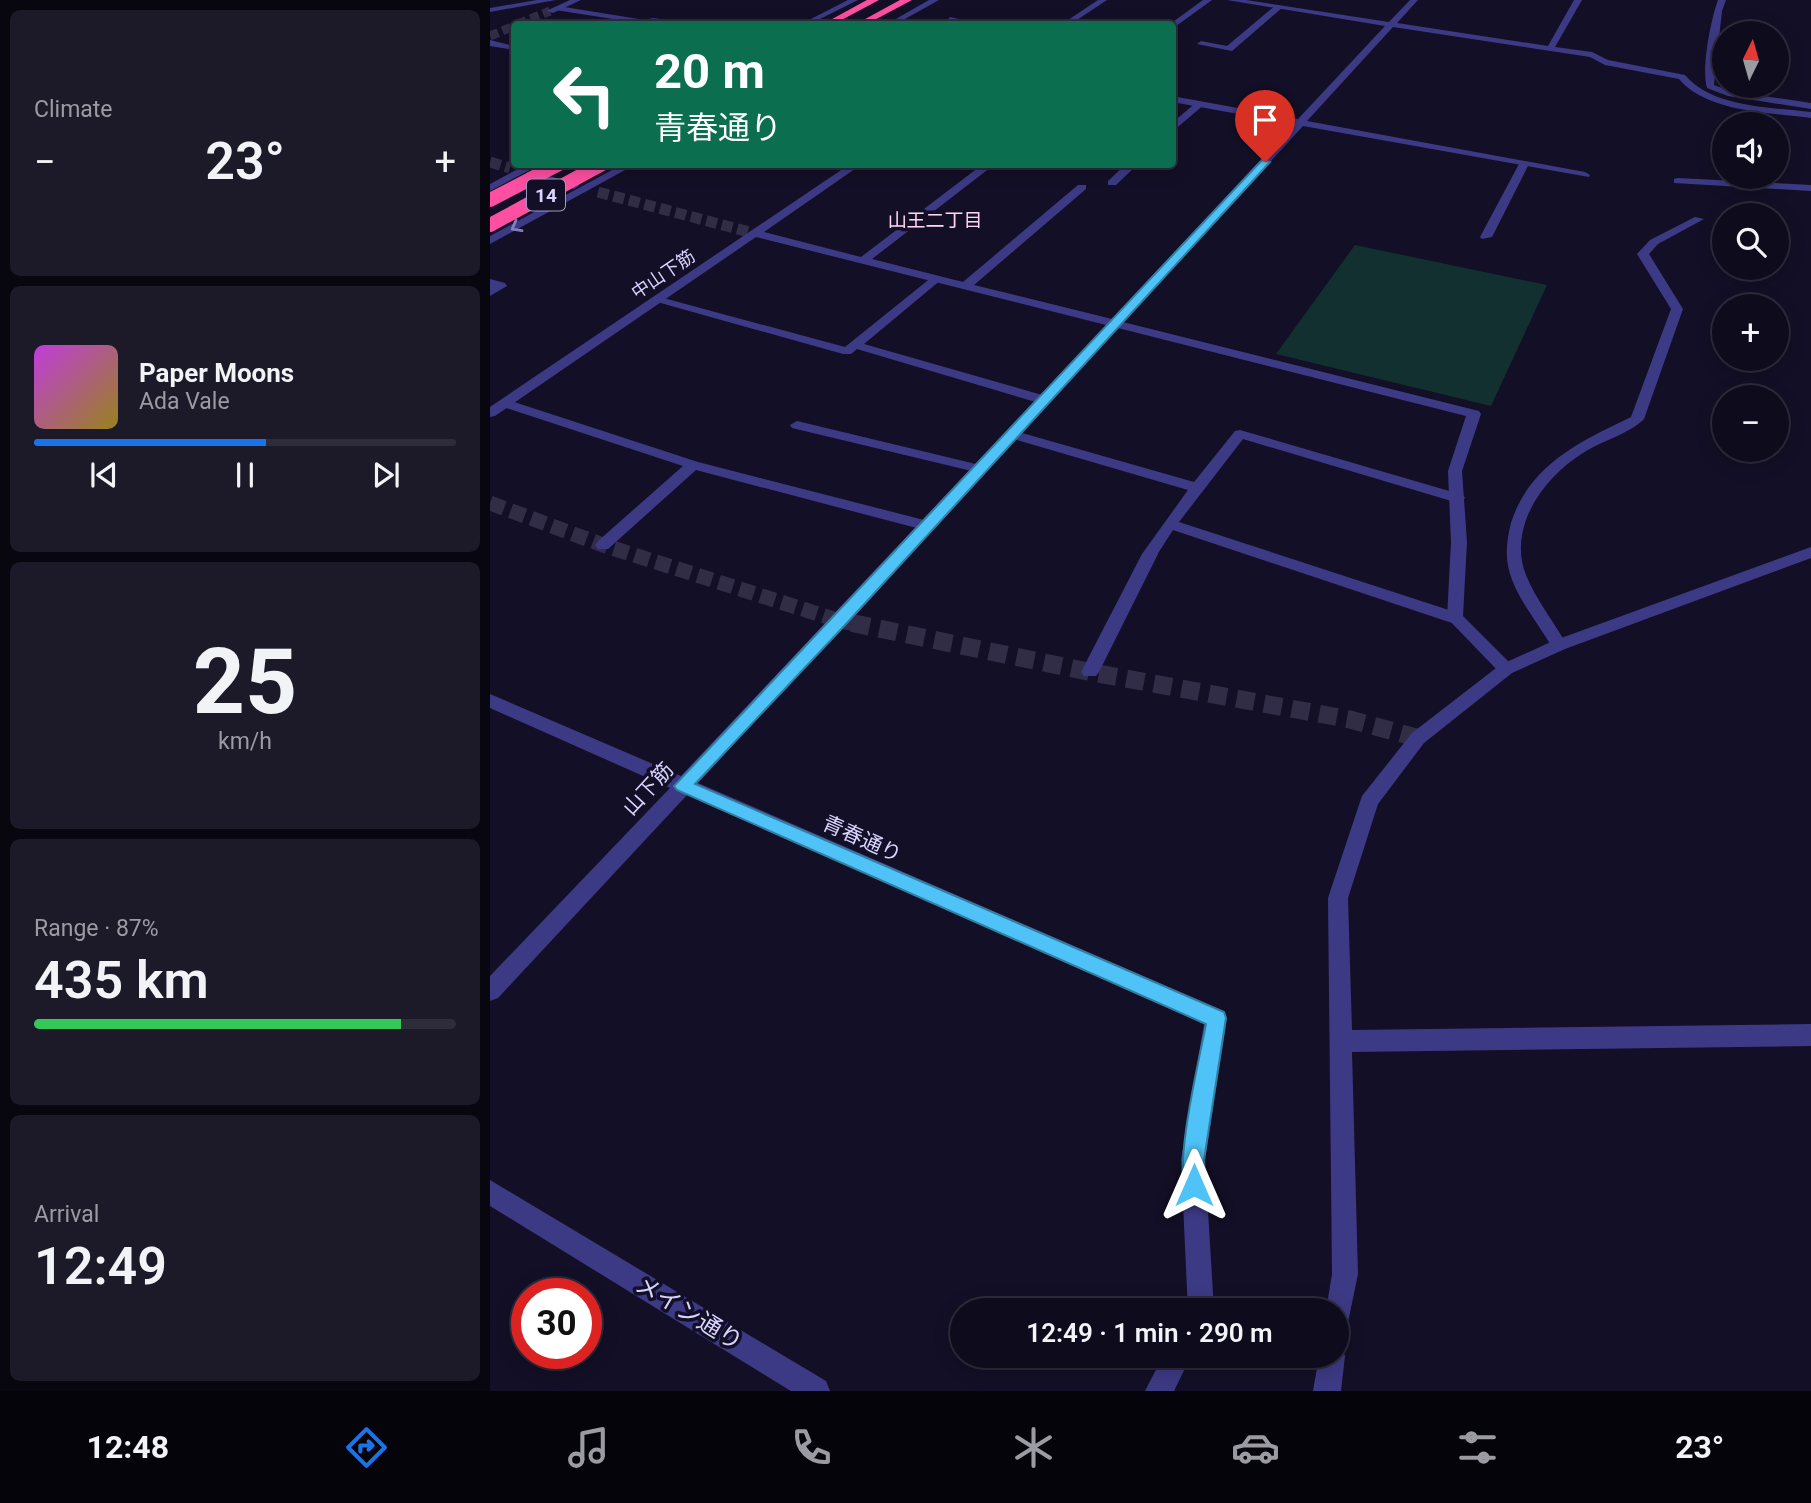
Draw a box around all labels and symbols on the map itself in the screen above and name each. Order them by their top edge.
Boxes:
north arrow [1712,21,1788,98]
pin [1235,90,1295,162]
road number: 14 [527,180,565,210]
district label: 山王二丁目 [887,209,983,232]
one-way arrow [511,219,523,232]
street label: 中山下筋 [627,245,699,303]
street label: 山下筋 [618,758,678,820]
street label: 青春通り [819,811,905,867]
position arrow [1157,1148,1231,1222]
street label: メイン通り [630,1270,748,1356]
speed limit sign: 30 [511,1278,602,1369]

